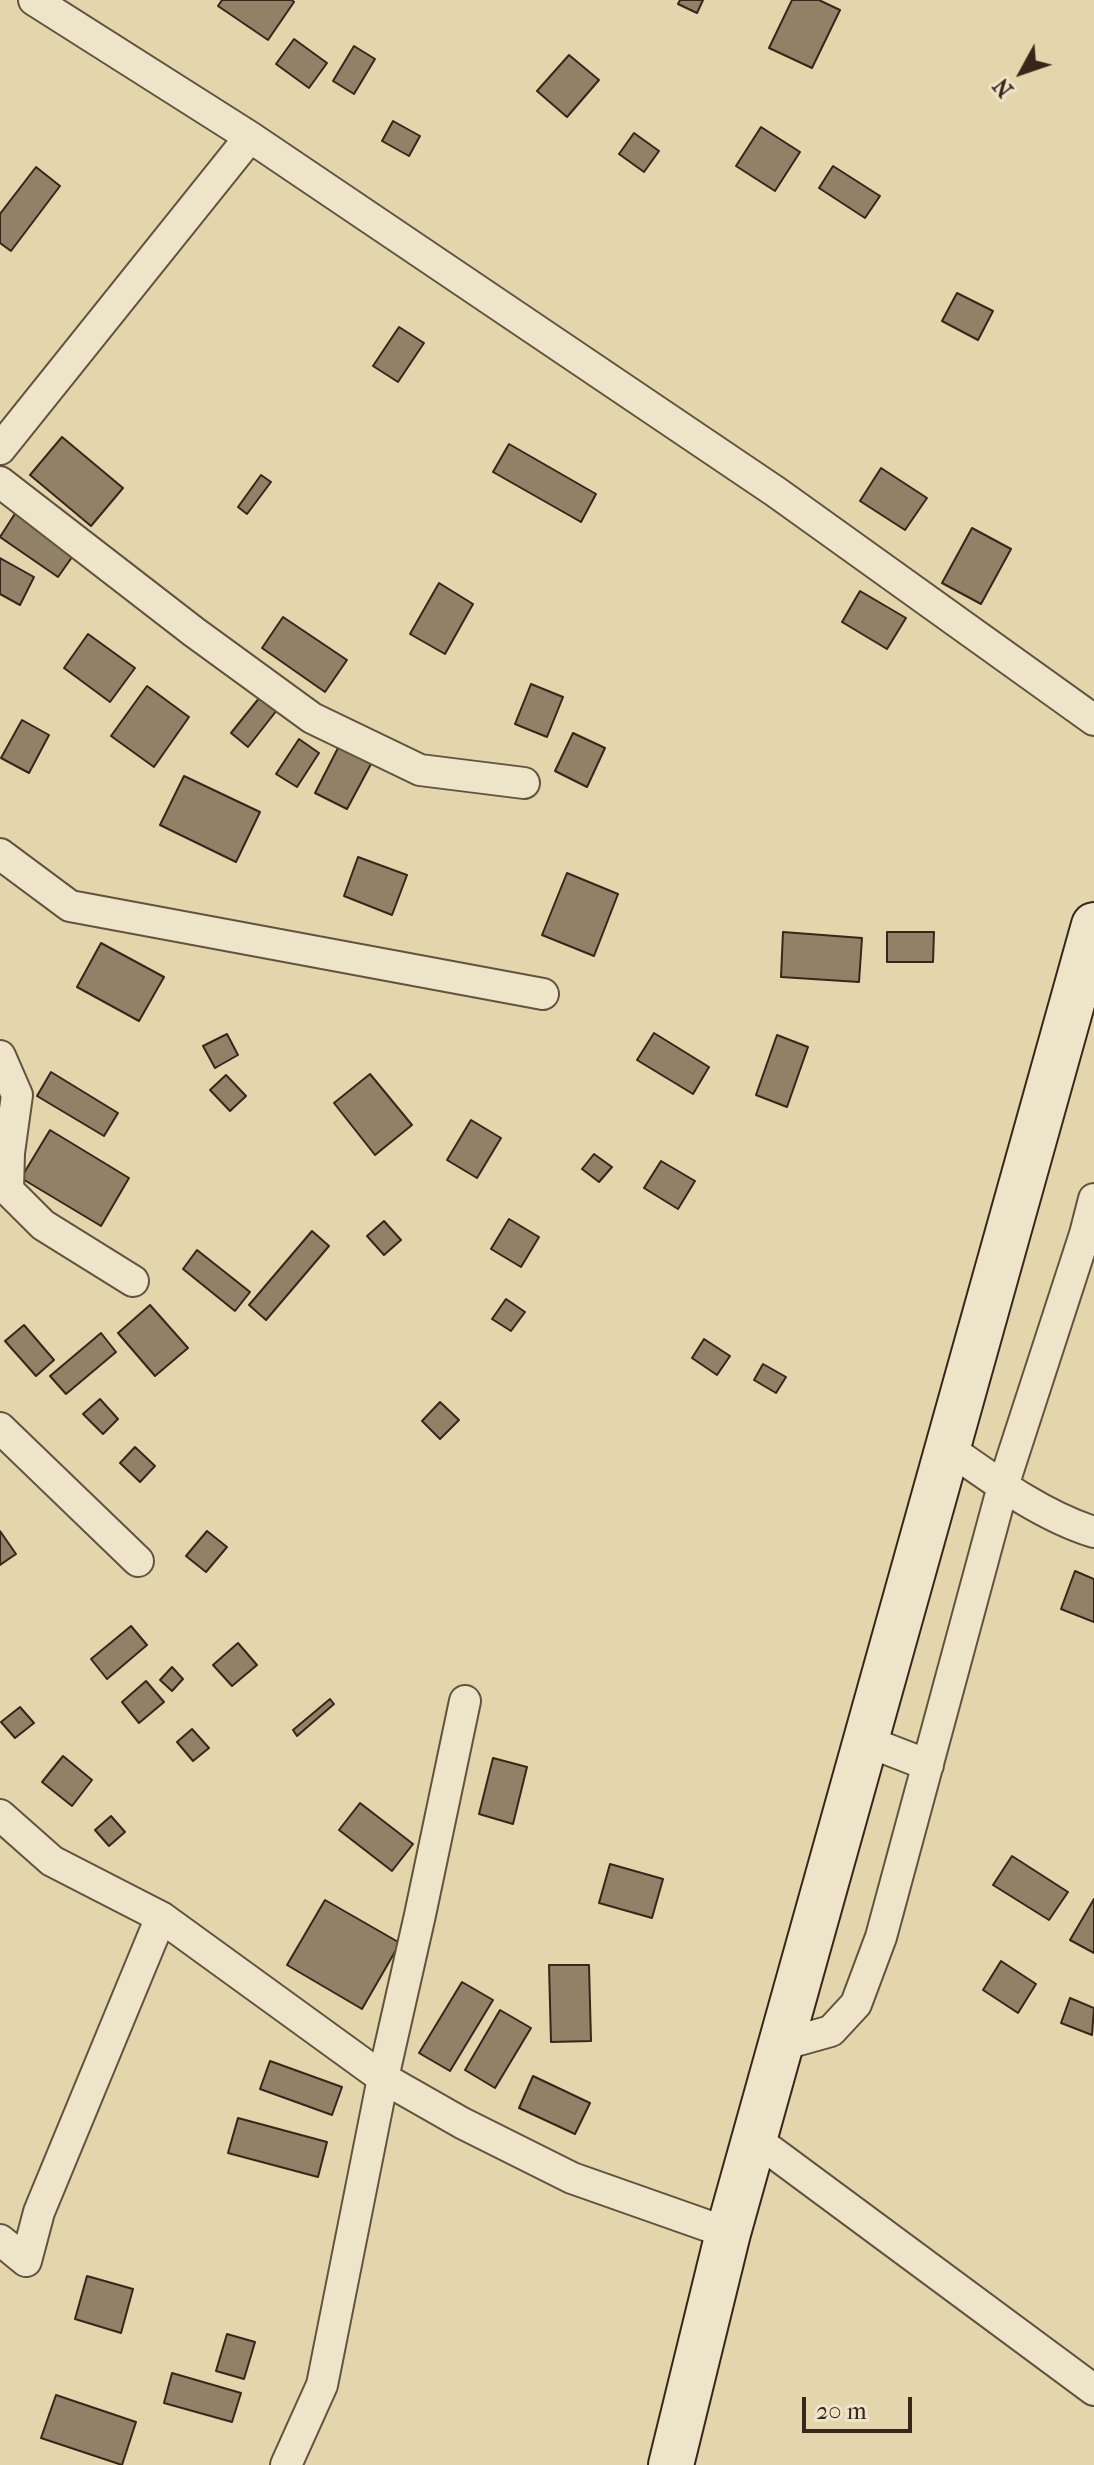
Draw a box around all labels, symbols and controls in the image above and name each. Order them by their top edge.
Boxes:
north arrow [982,32,1062,112]
text: N [988,73,1019,102]
scale bar [806,2381,916,2431]
text: 20 m [816,2397,867,2425]

